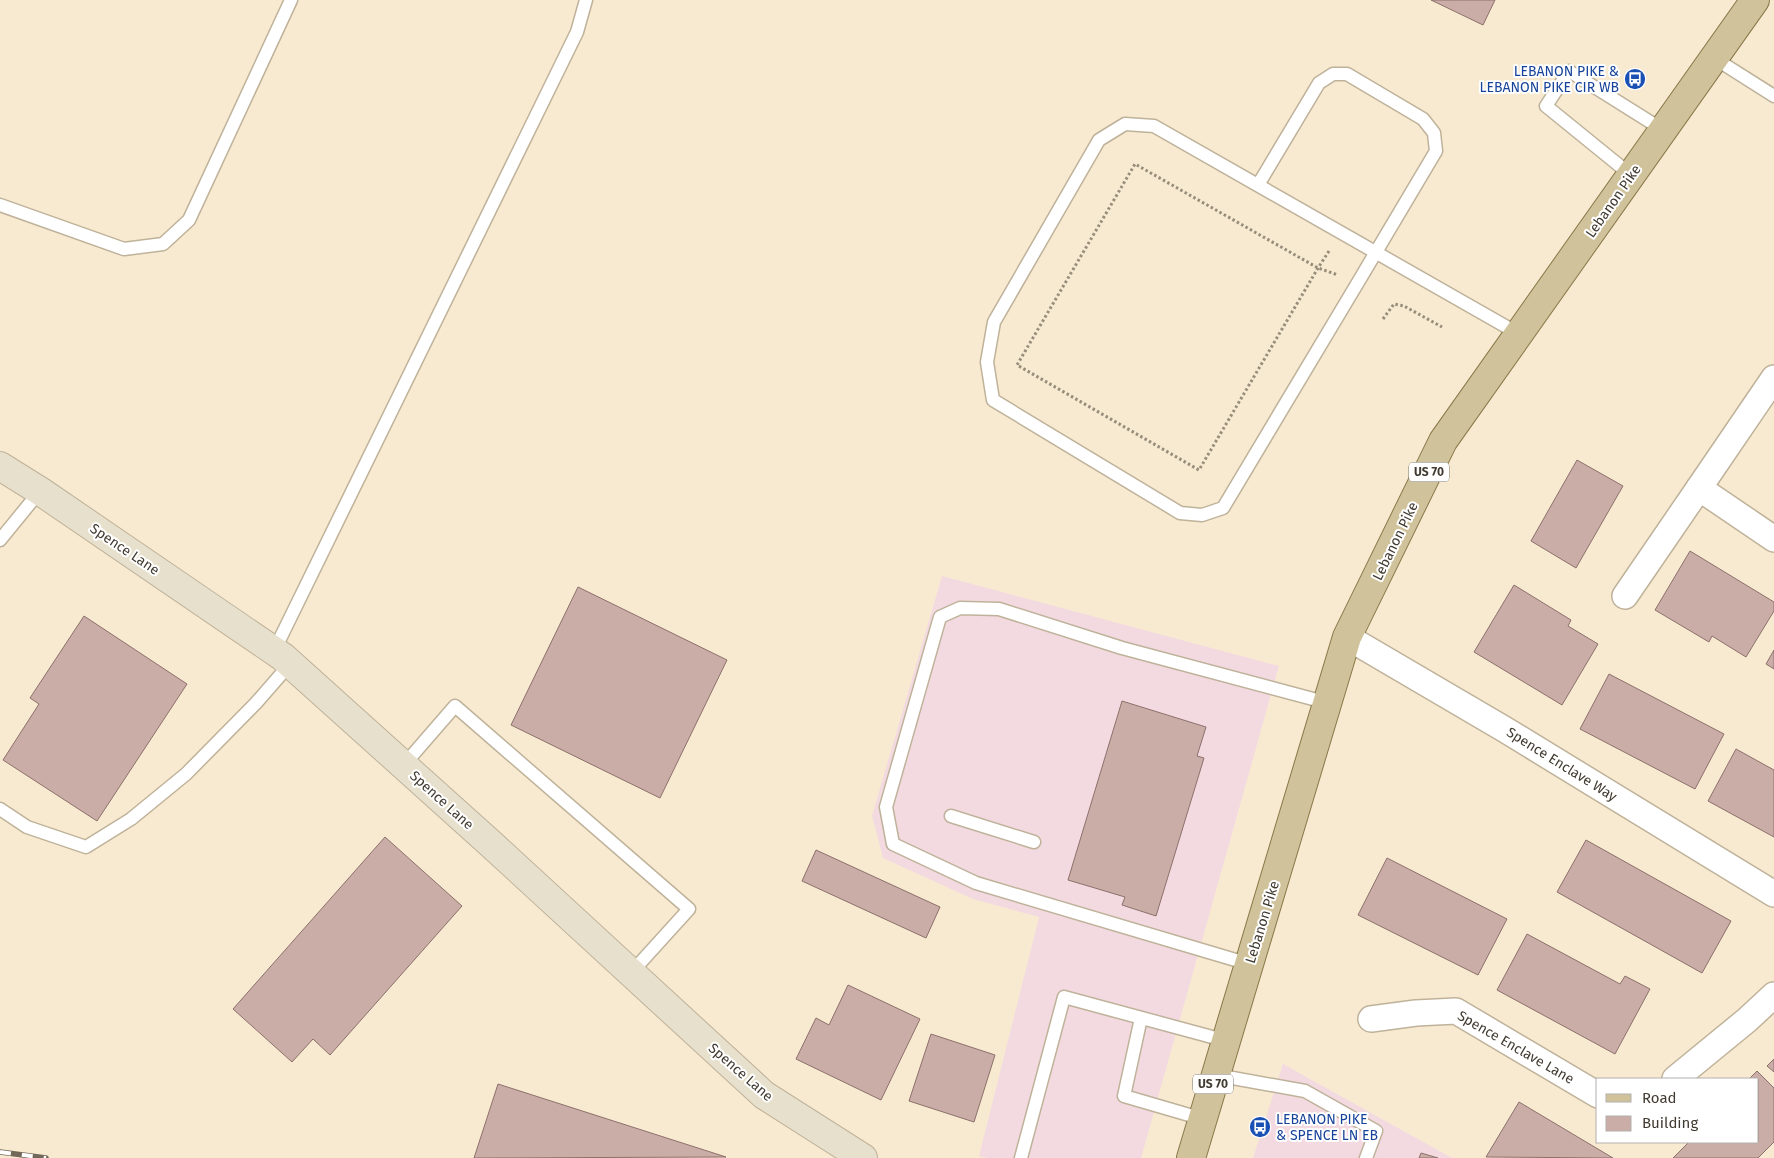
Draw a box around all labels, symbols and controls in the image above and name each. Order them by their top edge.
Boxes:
place label: LEBANON PIKE & LEBANON PIKE CIR WB [1480,63,1619,96]
bus stop icon: LEBANON PIKE & LEBANON PIKE CIR WB [1623,67,1647,91]
street label: Lebanon Pike [1582,162,1645,241]
road number: US 70 [1409,462,1449,482]
street label: Lebanon Pike [1369,499,1422,583]
street label: Spence Lane [87,520,163,579]
street label: Spence Enclave Way [1503,724,1620,805]
street label: Spence Lane [406,767,477,833]
street label: Lebanon Pike [1242,879,1283,965]
street label: Spence Enclave Lane [1454,1007,1577,1088]
street label: Spence Lane [705,1040,776,1105]
road number: US 70 [1193,1074,1233,1094]
legend [1596,1078,1759,1143]
text: Road [1642,1089,1677,1107]
place label: LEBANON PIKE & SPENCE LN EB [1276,1111,1378,1144]
text: Building [1642,1114,1698,1132]
bus stop icon: LEBANON PIKE & SPENCE LN EB [1248,1115,1272,1139]

